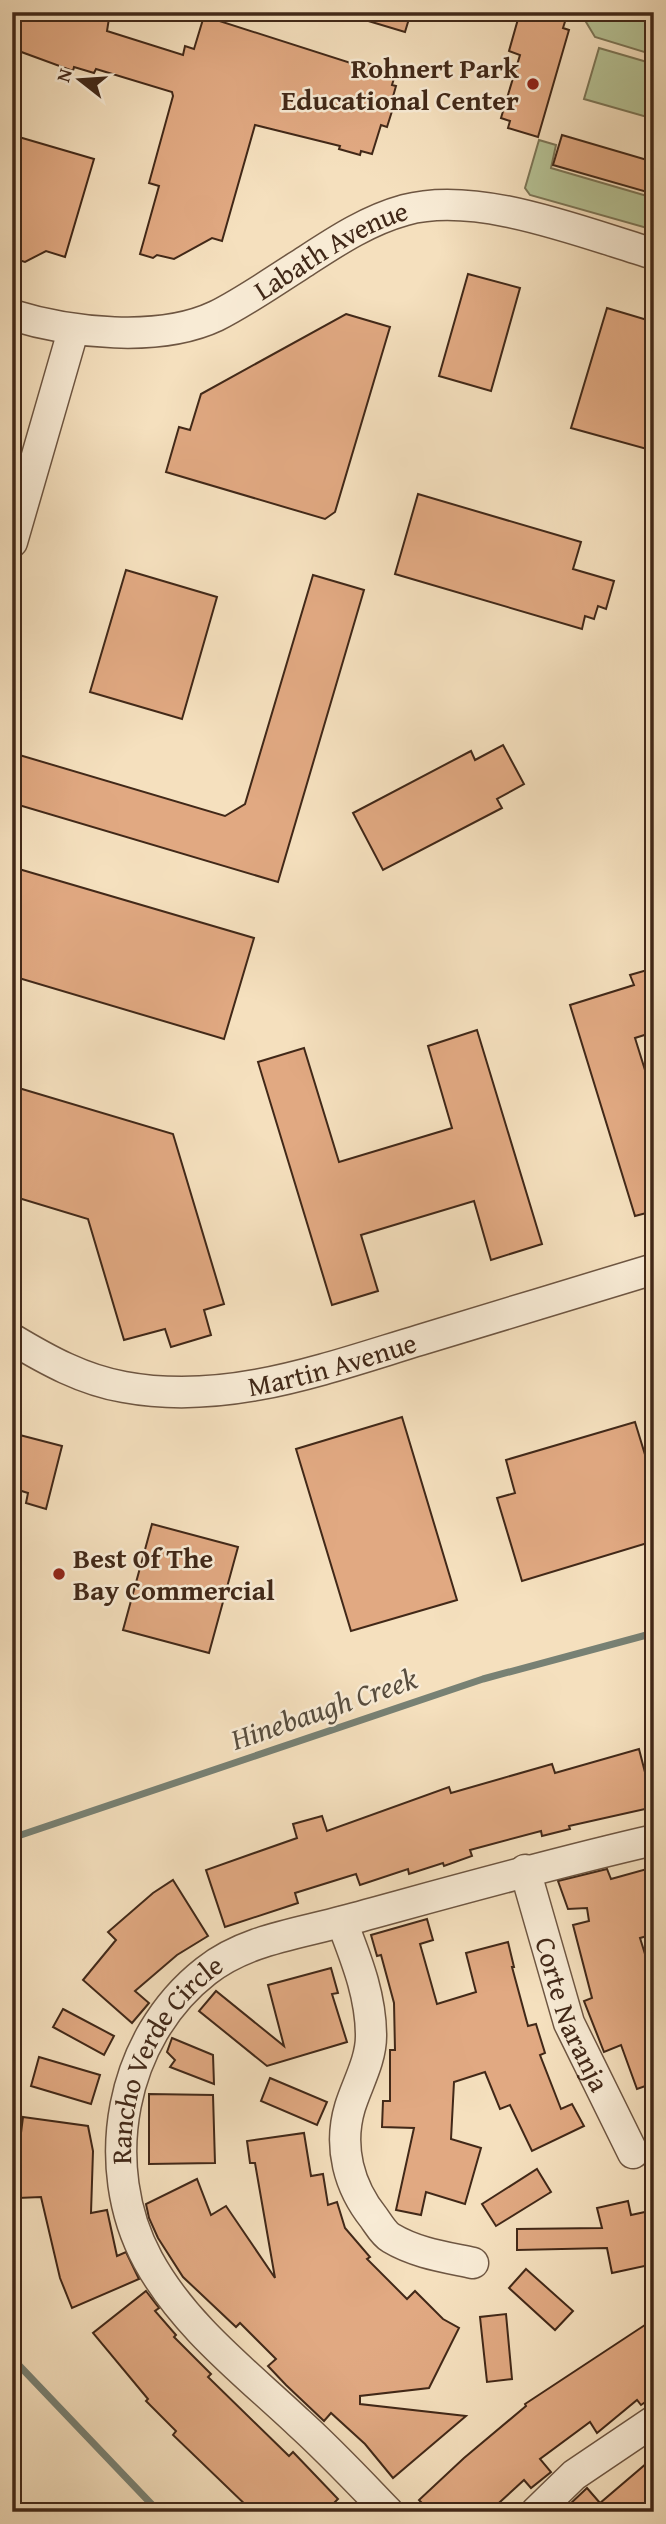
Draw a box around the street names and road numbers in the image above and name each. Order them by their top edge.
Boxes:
street label: Labath Avenue [245,189,413,310]
street label: Martin Avenue [244,1321,421,1406]
street label: Corte Naranja [525,1932,621,2099]
street label: Rancho Verde Circle [100,1944,231,2165]

